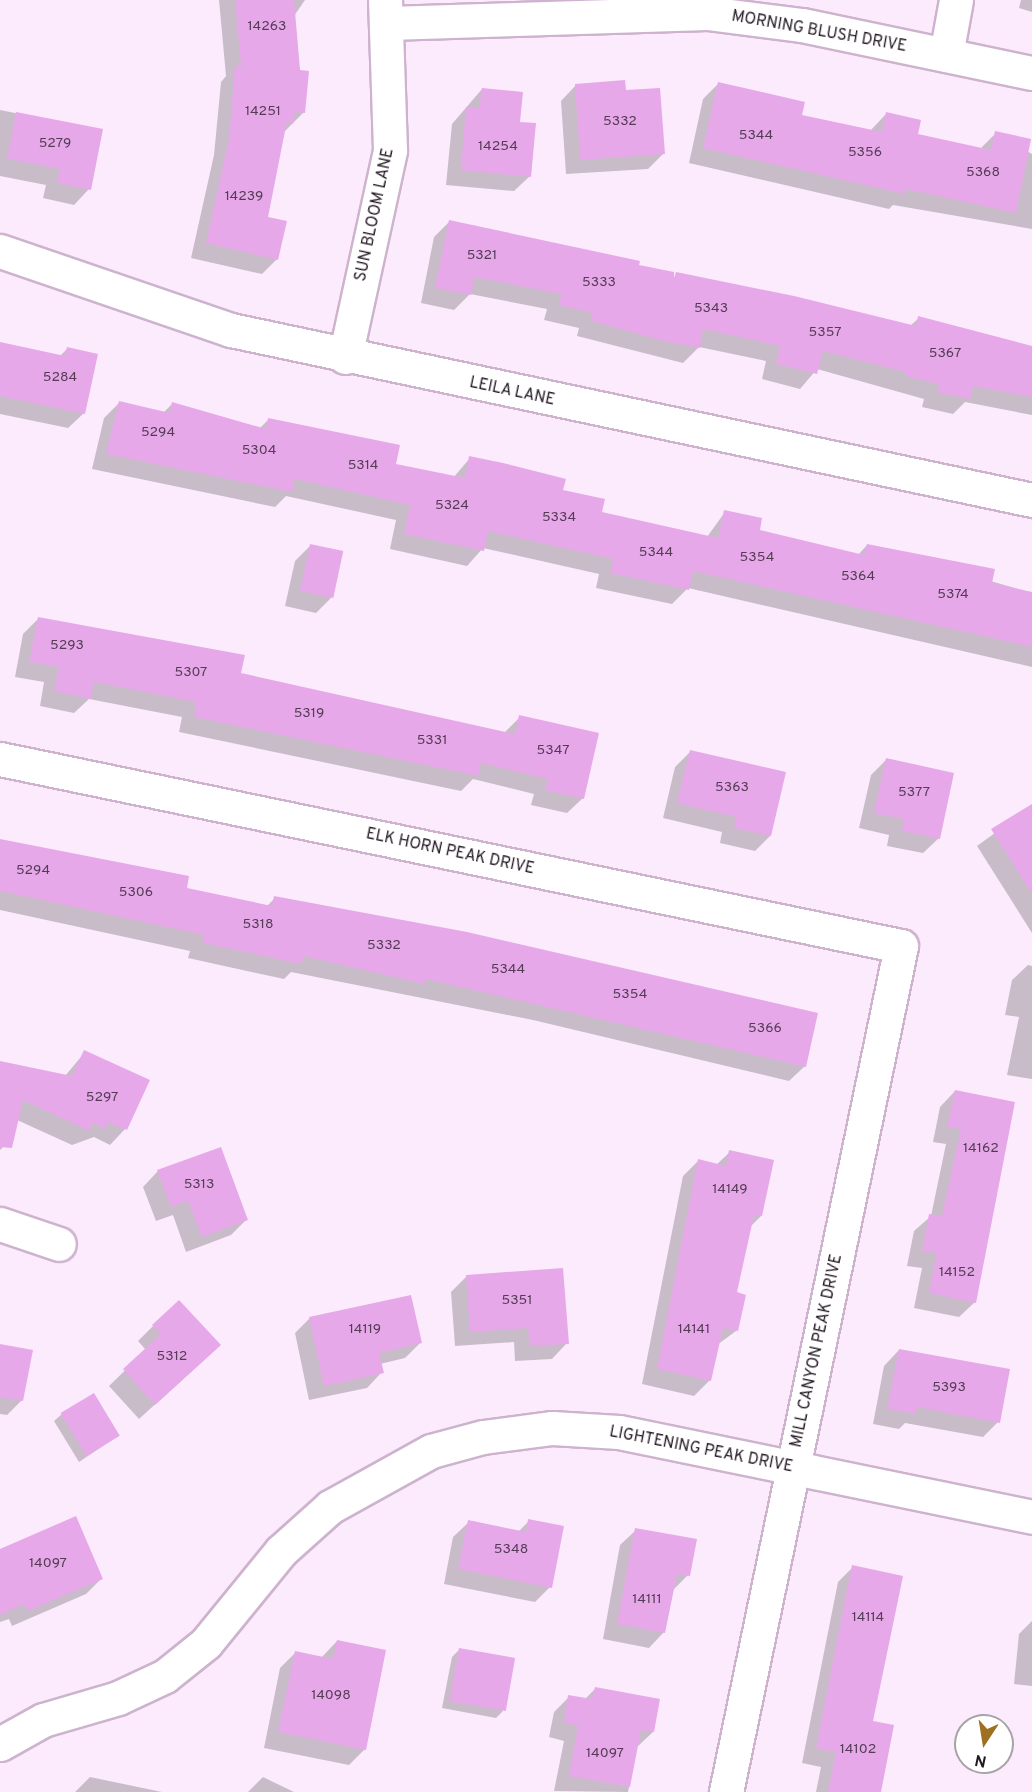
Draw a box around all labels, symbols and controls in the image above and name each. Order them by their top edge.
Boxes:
street label: MORNING BLUSH DRIVE [730,7,908,57]
house number: 14263 [248,19,286,35]
house number: 14251 [245,104,281,120]
house number: 5332 [603,114,637,130]
house number: 5344 [739,128,773,144]
house number: 5279 [39,136,71,152]
house number: 14254 [478,139,518,155]
house number: 5356 [848,145,882,161]
street label: SUN BLOOM LANE [352,147,398,283]
house number: 5368 [966,165,1000,181]
house number: 14239 [225,189,263,205]
house number: 5321 [467,248,497,264]
house number: 5333 [582,275,616,291]
house number: 5343 [694,301,728,317]
house number: 5357 [809,325,841,341]
house number: 5367 [929,346,961,362]
house number: 5284 [43,370,77,386]
street label: LEILA LANE [467,374,557,410]
house number: 5294 [141,425,175,441]
house number: 5304 [242,443,276,459]
house number: 5314 [348,458,378,474]
house number: 5324 [435,498,469,514]
house number: 5334 [542,510,576,526]
house number: 5344 [639,545,673,561]
house number: 5354 [740,550,774,566]
house number: 5364 [841,569,875,585]
house number: 5374 [937,587,969,603]
house number: 5293 [50,638,84,654]
house number: 5307 [175,665,207,681]
house number: 5319 [294,706,324,722]
house number: 5331 [417,733,447,749]
house number: 5347 [537,743,569,759]
house number: 5363 [715,780,749,796]
house number: 5377 [898,785,930,801]
street label: ELK HORN PEAK DRIVE [364,825,536,879]
house number: 5294 [16,863,50,879]
house number: 5306 [119,885,153,901]
house number: 5318 [243,917,273,933]
house number: 5332 [367,938,401,954]
house number: 5344 [491,962,525,978]
house number: 5354 [613,987,647,1003]
house number: 5366 [748,1021,782,1037]
house number: 5297 [86,1090,118,1106]
house number: 14162 [963,1141,999,1157]
house number: 5313 [184,1177,214,1193]
house number: 14149 [712,1182,748,1198]
street label: MILL CANYON PEAK DRIVE [787,1252,847,1450]
house number: 14152 [939,1265,975,1281]
house number: 5351 [501,1293,533,1309]
house number: 14119 [349,1322,381,1338]
house number: 14141 [678,1322,710,1338]
house number: 5312 [157,1349,187,1365]
house number: 5393 [932,1380,966,1396]
street label: LIGHTENING PEAK DRIVE [608,1423,794,1477]
house number: 5348 [494,1542,528,1558]
house number: 14097 [29,1556,67,1572]
house number: 14111 [632,1592,662,1608]
house number: 14114 [852,1610,884,1626]
house number: 14098 [311,1688,351,1704]
north arrow [954,1714,1014,1774]
house number: 14102 [840,1742,876,1758]
house number: 14097 [586,1746,624,1762]
text: N [973,1749,988,1771]

